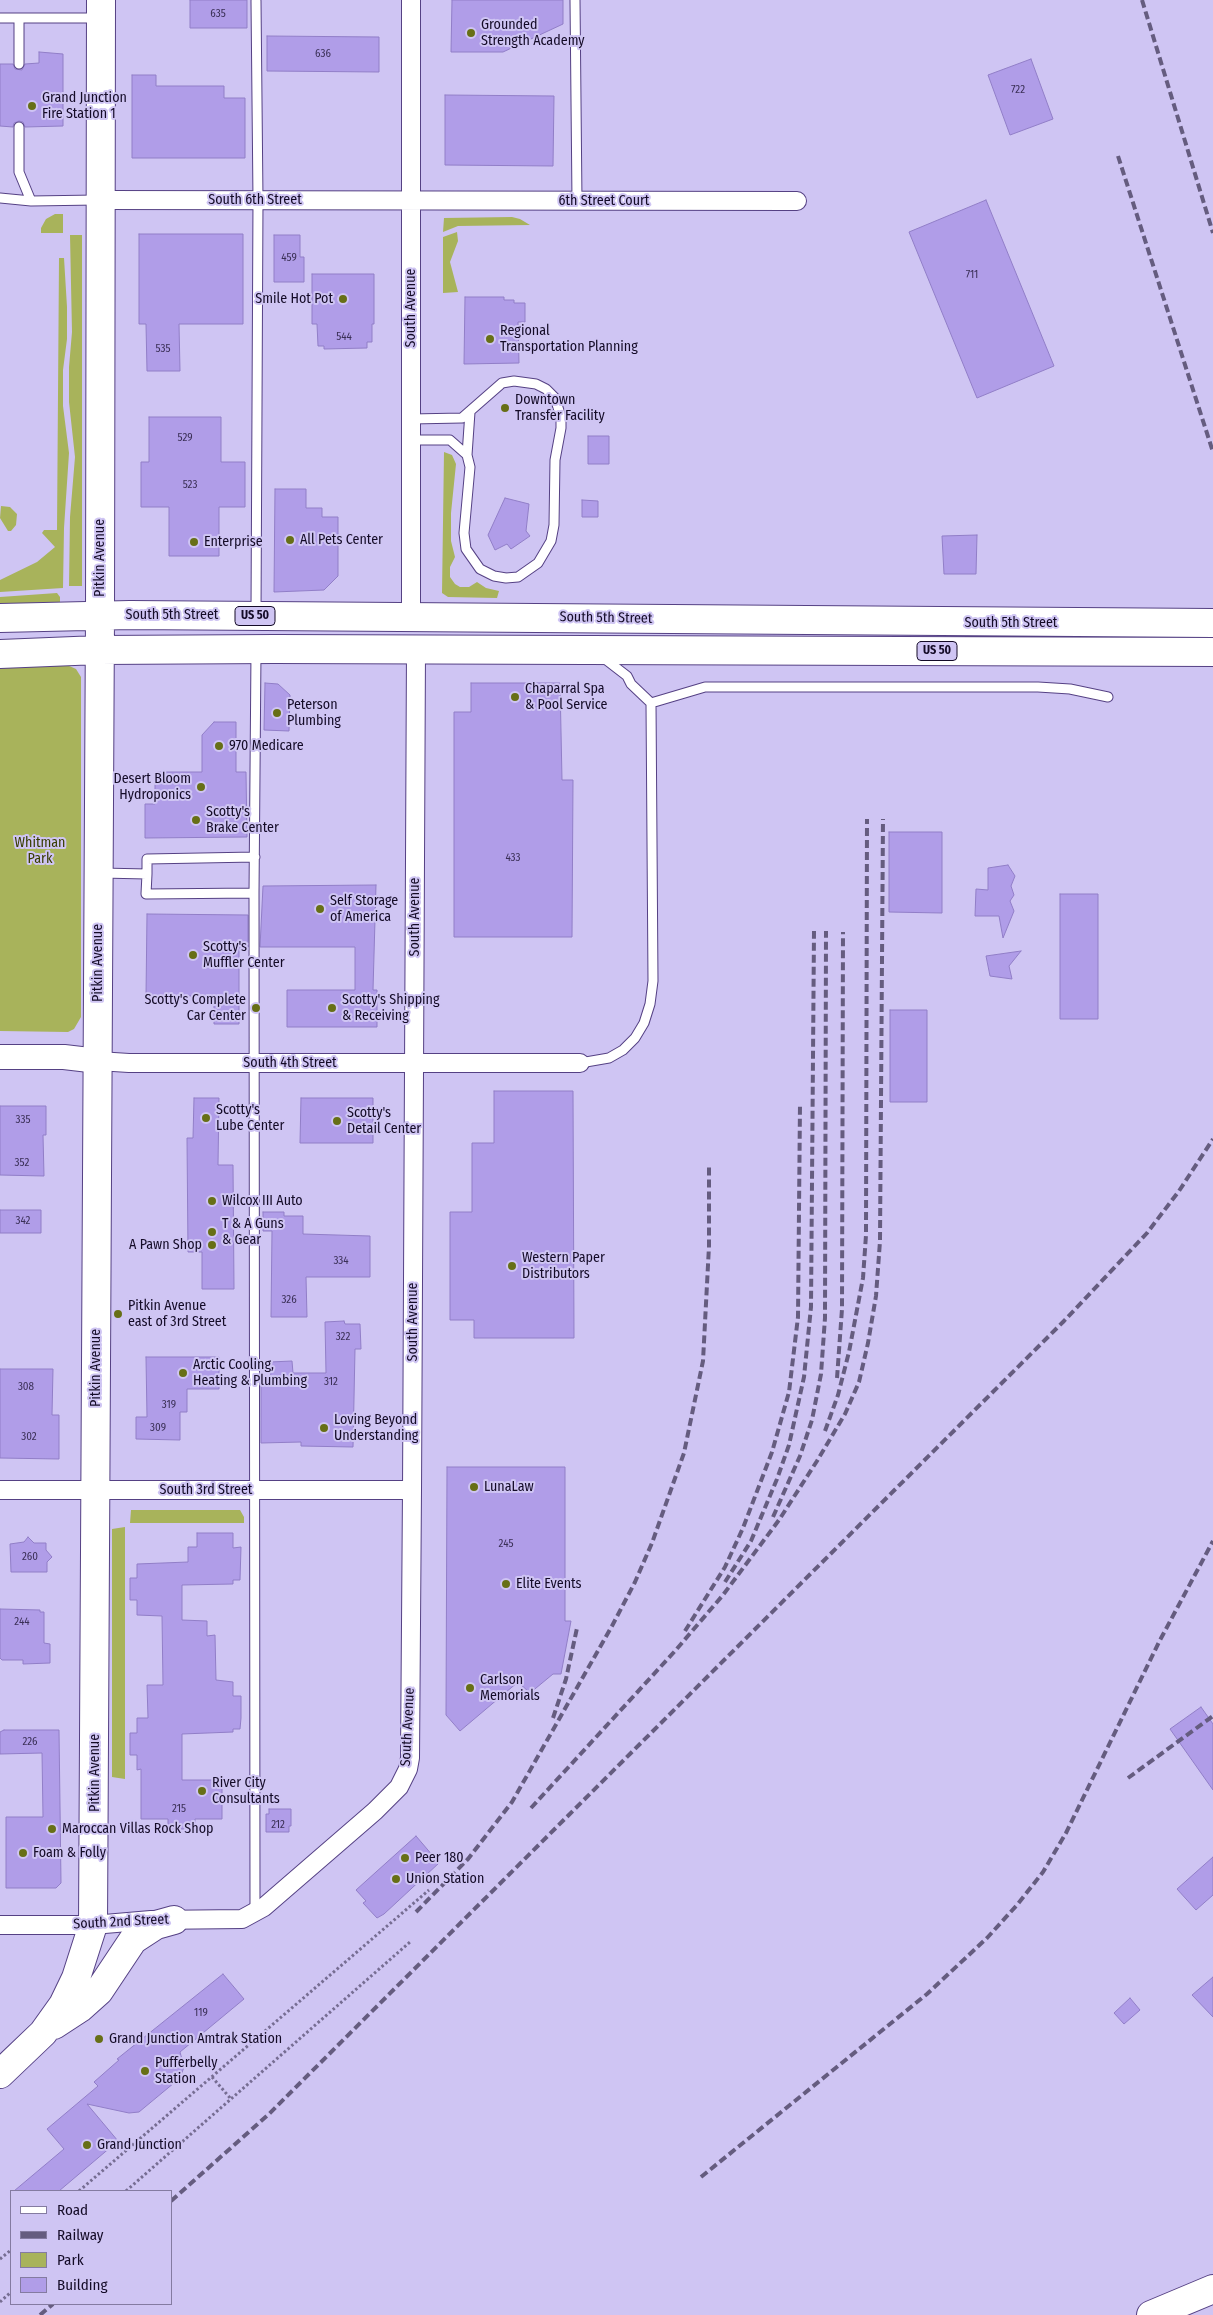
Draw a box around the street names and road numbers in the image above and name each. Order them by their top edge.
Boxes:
street label: South 6th Street [208,192,302,208]
street label: 6th Street Court [559,193,649,209]
street label: South Avenue [403,269,419,347]
street label: Pitkin Avenue [92,519,108,597]
road number: US 50 [235,606,275,626]
street label: South 5th Street [126,607,218,623]
street label: South 5th Street [559,609,653,627]
street label: South 5th Street [965,615,1057,631]
road number: US 50 [917,641,957,660]
street label: South Avenue [407,878,423,956]
street label: Pitkin Avenue [90,924,106,1002]
street label: South 4th Street [243,1055,337,1071]
street label: South Avenue [405,1283,421,1361]
street label: Pitkin Avenue [88,1329,104,1407]
street label: South 3rd Street [160,1482,252,1498]
street label: South Avenue [398,1687,418,1767]
street label: Pitkin Avenue [87,1734,103,1812]
street label: South 2nd Street [73,1911,169,1933]

